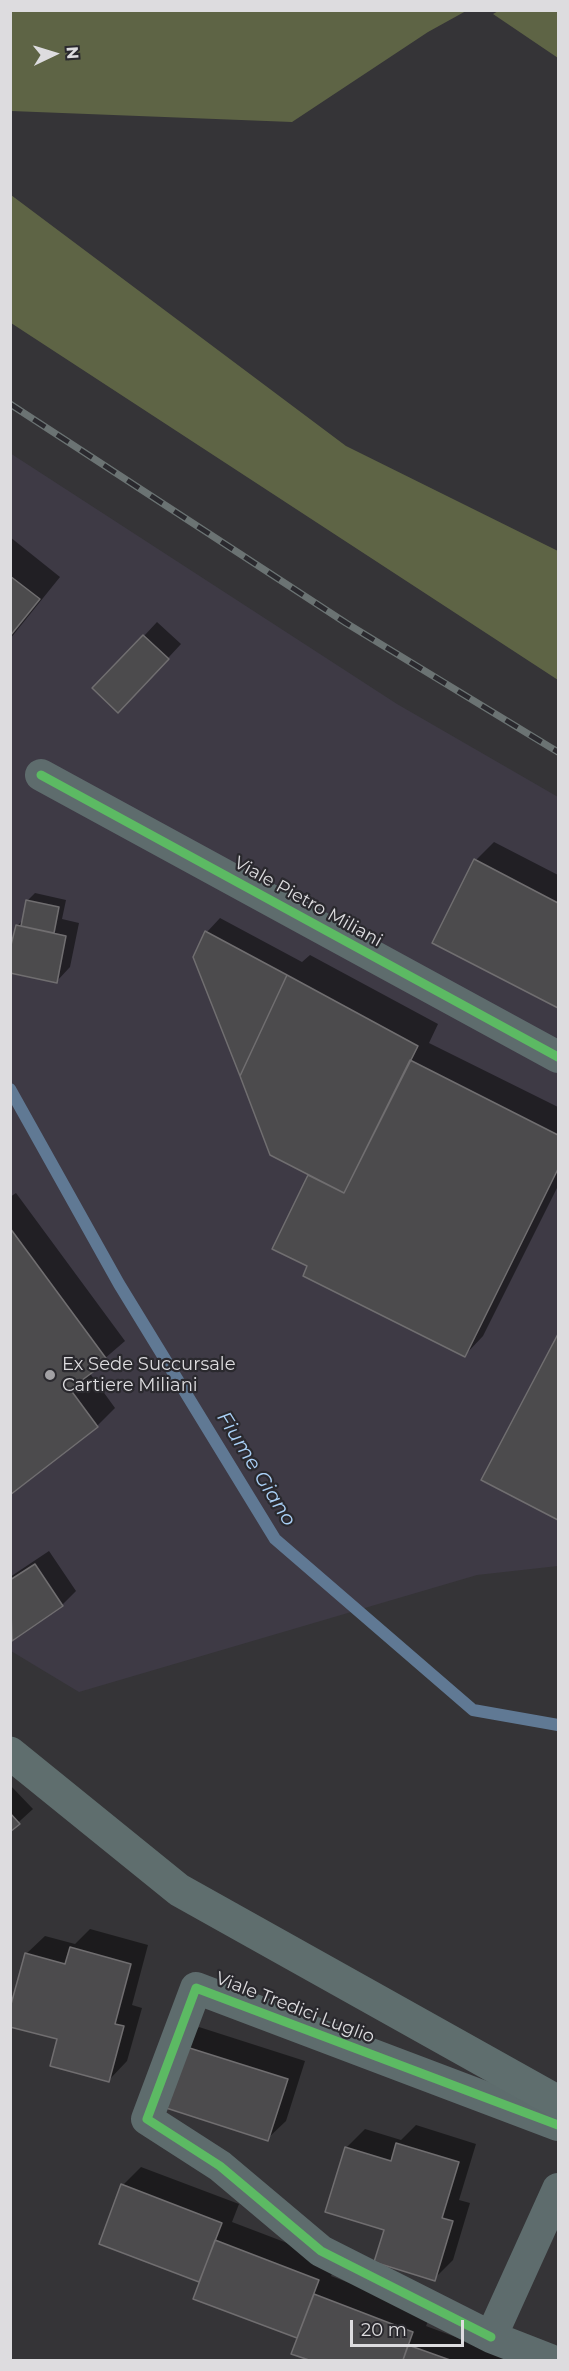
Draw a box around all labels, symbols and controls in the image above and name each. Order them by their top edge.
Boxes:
north arrow [24,24,84,84]
text: N [63,46,82,60]
street label: Viale Pietro Miliani [230,852,386,952]
place label: Ex Sede Succursale Cartiere Miliani [62,1354,236,1396]
marker: Ex Sede Succursale Cartiere Miliani [43,1368,57,1382]
water label: Fiume Giano [211,1407,301,1531]
street label: Viale Tredici Luglio [212,1968,378,2048]
scale bar [353,2308,467,2346]
text: 20 m [361,2319,407,2341]

